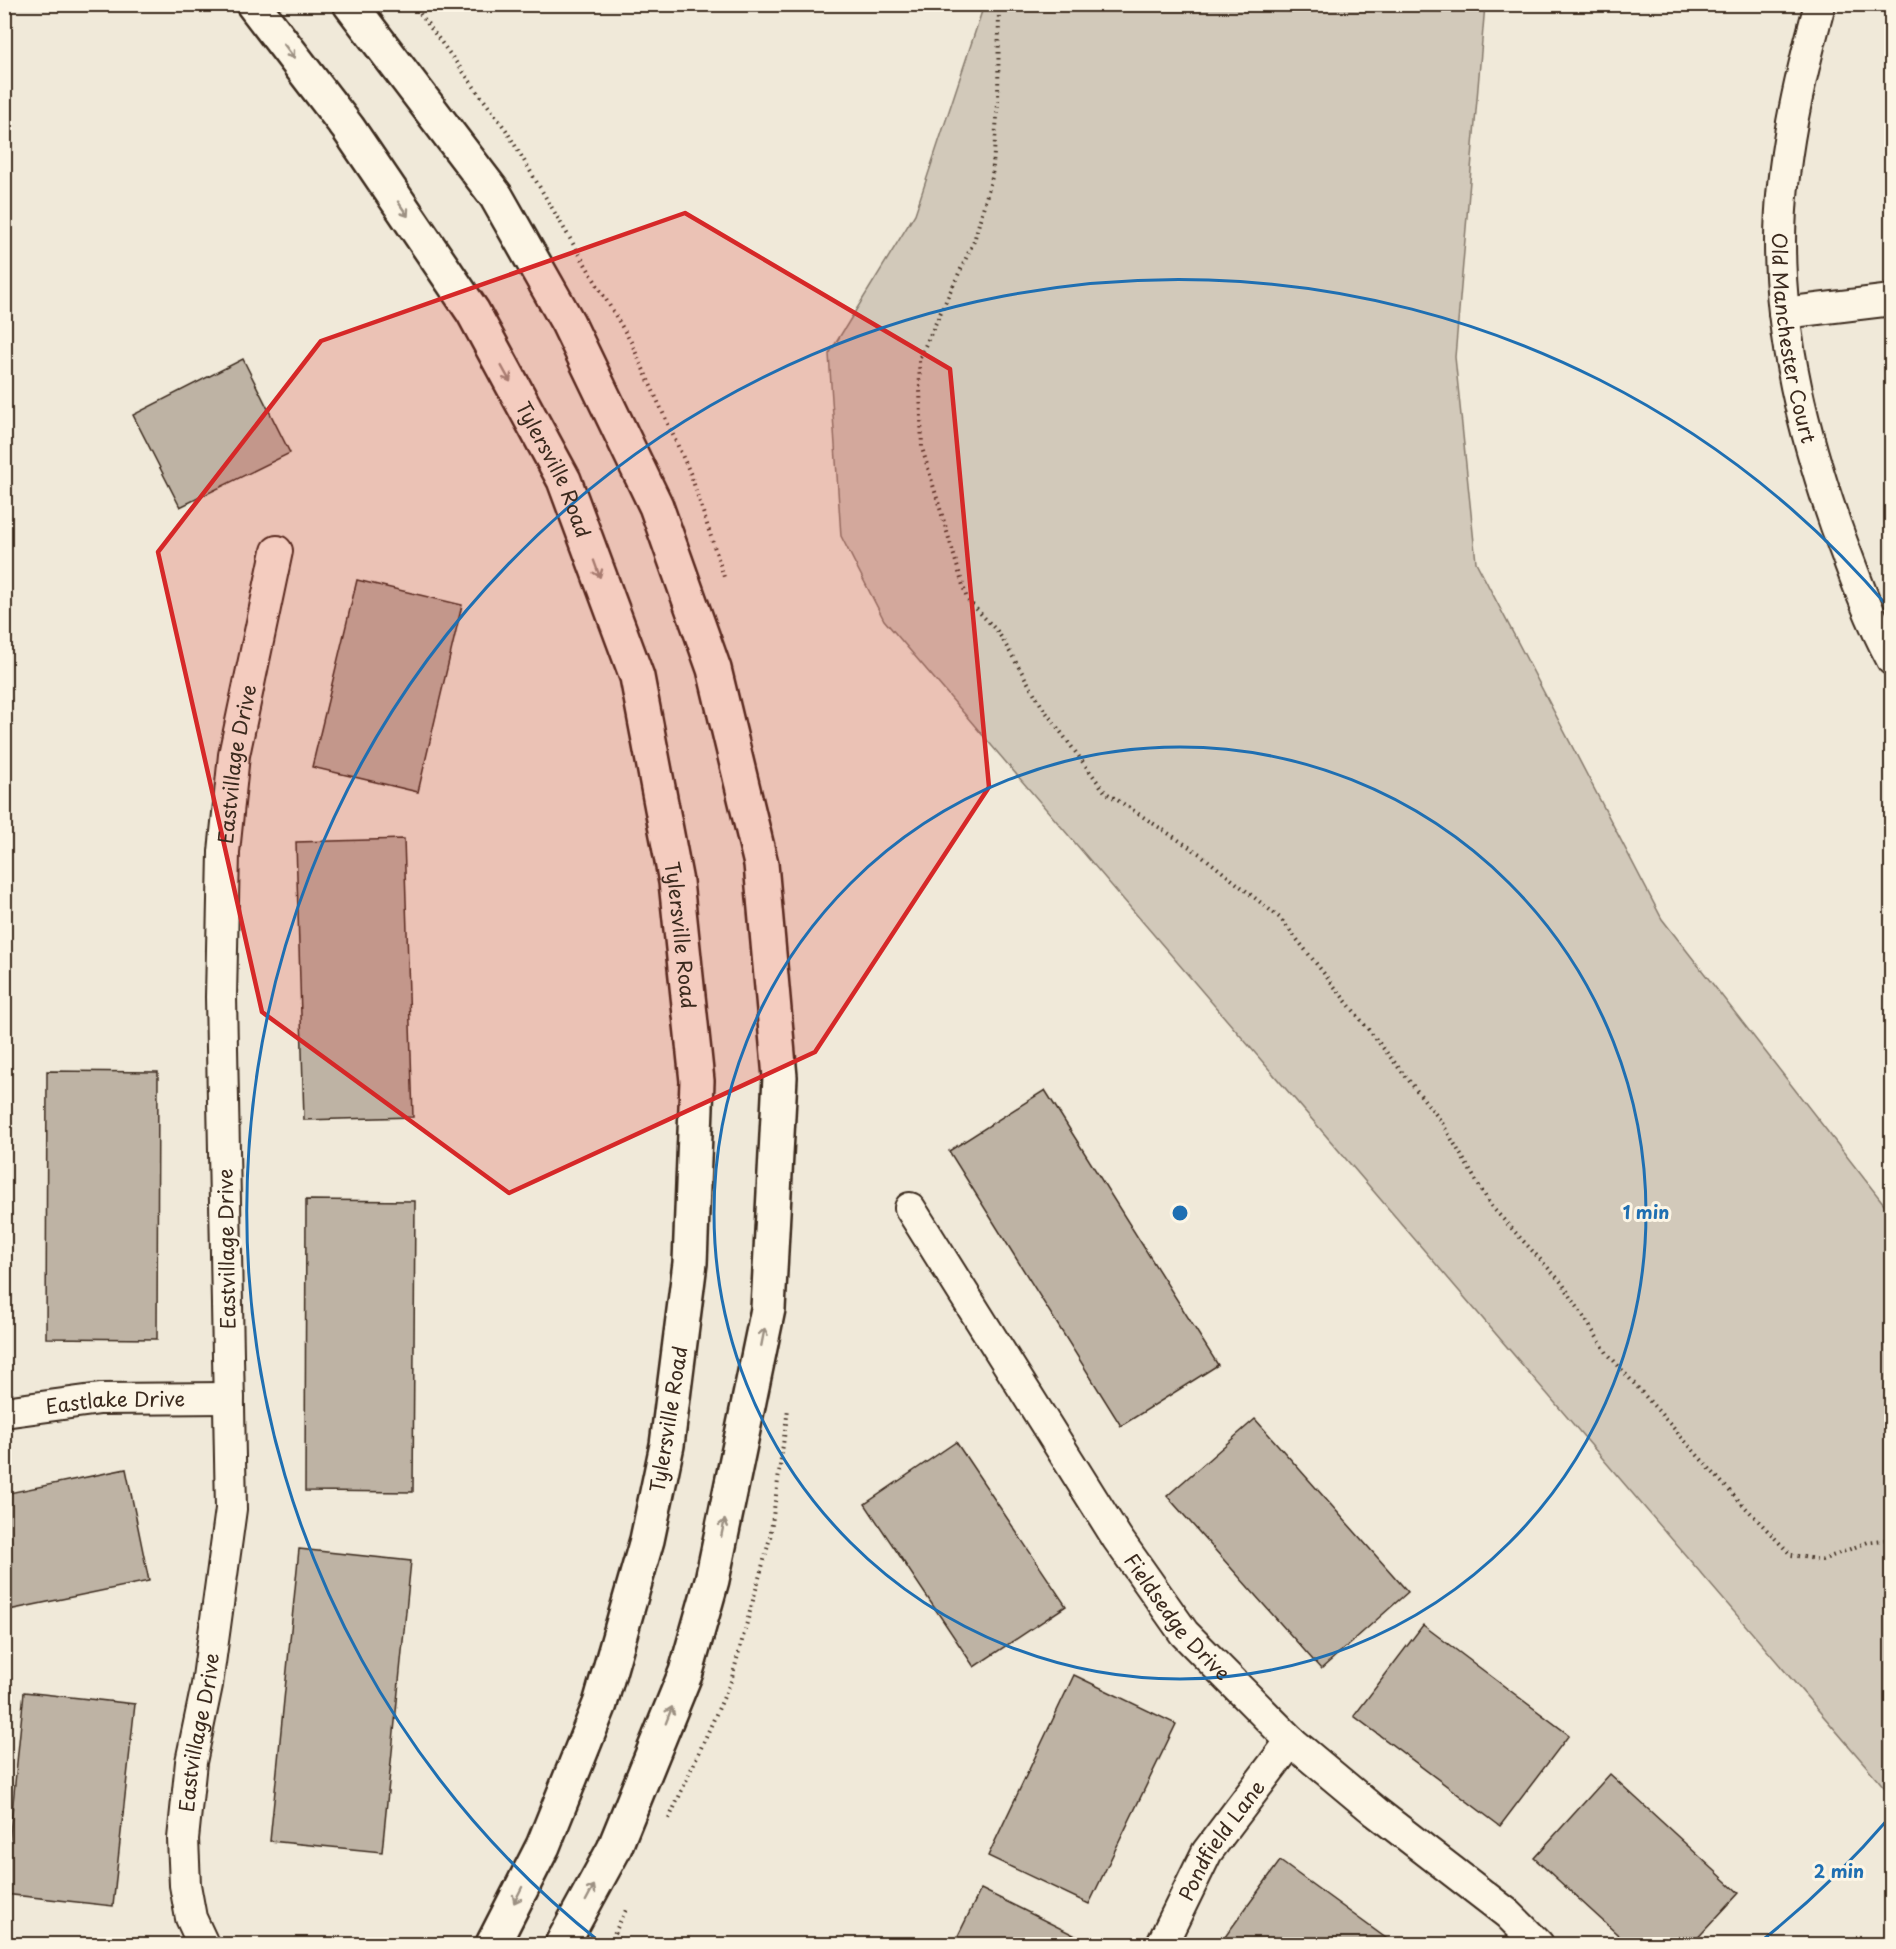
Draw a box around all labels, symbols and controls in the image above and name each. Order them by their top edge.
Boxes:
one-way arrow [282,43,295,59]
one-way arrow [397,200,409,217]
street label: Old Manchester Court [1765,233,1824,446]
one-way arrow [500,365,512,382]
street label: Tylersville Road [509,396,599,542]
one-way arrow [593,559,604,578]
street label: Eastvillage Drive [210,682,264,845]
street label: Tylersville Road [657,859,704,1010]
street label: Eastvillage Drive [210,1168,242,1330]
text: 1 min [1623,1198,1669,1225]
centre of rings [1170,1203,1190,1223]
one-way arrow [758,1328,769,1348]
street label: Tylersville Road [642,1344,694,1494]
street label: Eastlake Drive [44,1383,185,1421]
one-way arrow [718,1519,730,1538]
street label: Fieldsedge Drive [1117,1547,1238,1687]
street label: Eastvillage Drive [171,1651,226,1813]
one-way arrow [664,1706,675,1725]
street label: Pondfield Lane [1171,1773,1272,1906]
text: 2 min [1814,1857,1864,1884]
one-way arrow [584,1885,596,1902]
one-way arrow [512,1886,523,1904]

